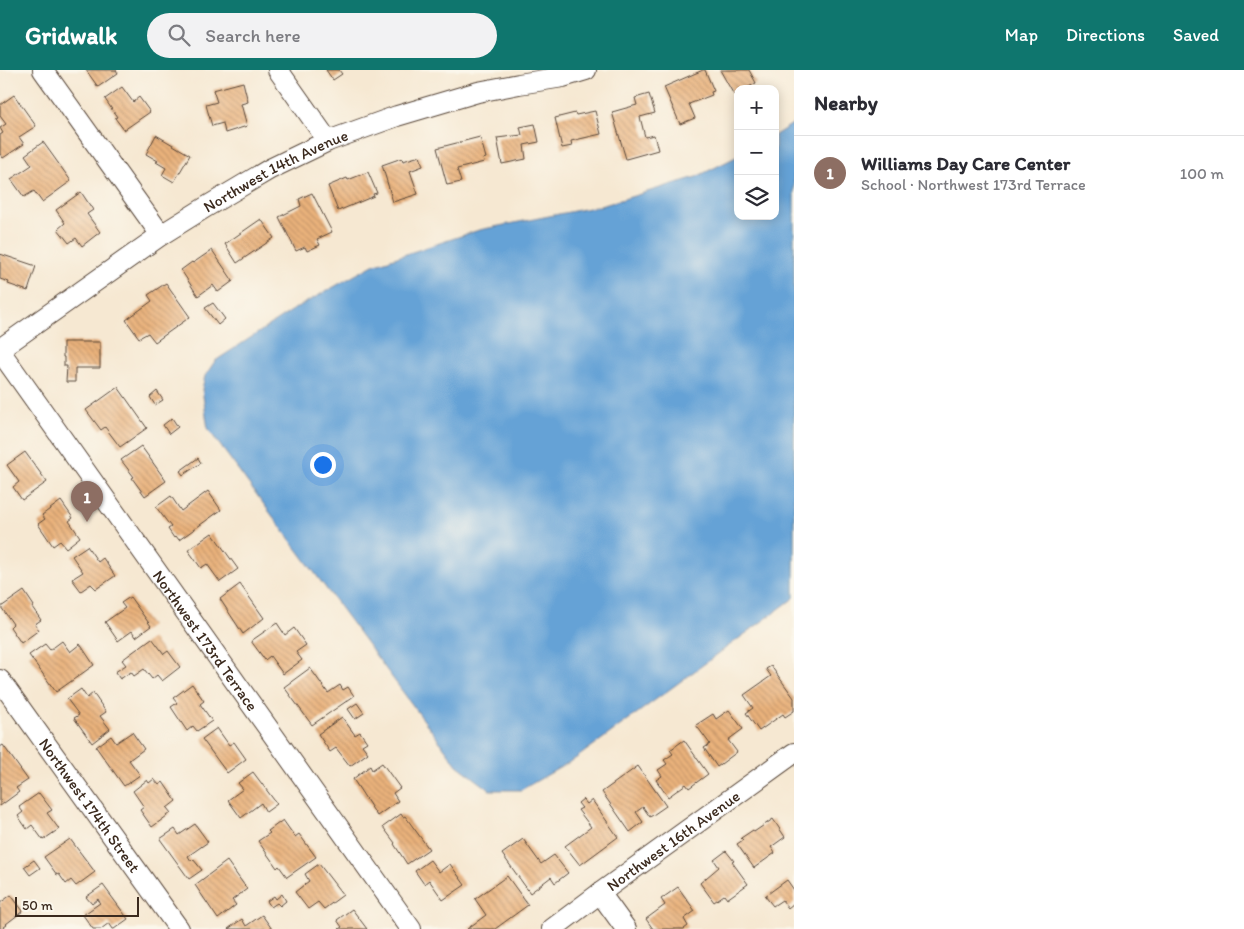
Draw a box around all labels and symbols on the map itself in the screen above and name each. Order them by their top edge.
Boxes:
street label: Northwest 14th Avenue [200,125,351,216]
your location [310,452,336,478]
pin: 1 [71,481,103,522]
street label: Northwest 173rd Terrace [149,566,262,715]
street label: Northwest 174th Street [35,734,144,876]
street label: Northwest 16th Avenue [603,786,744,895]
scale bar [15,894,139,917]

